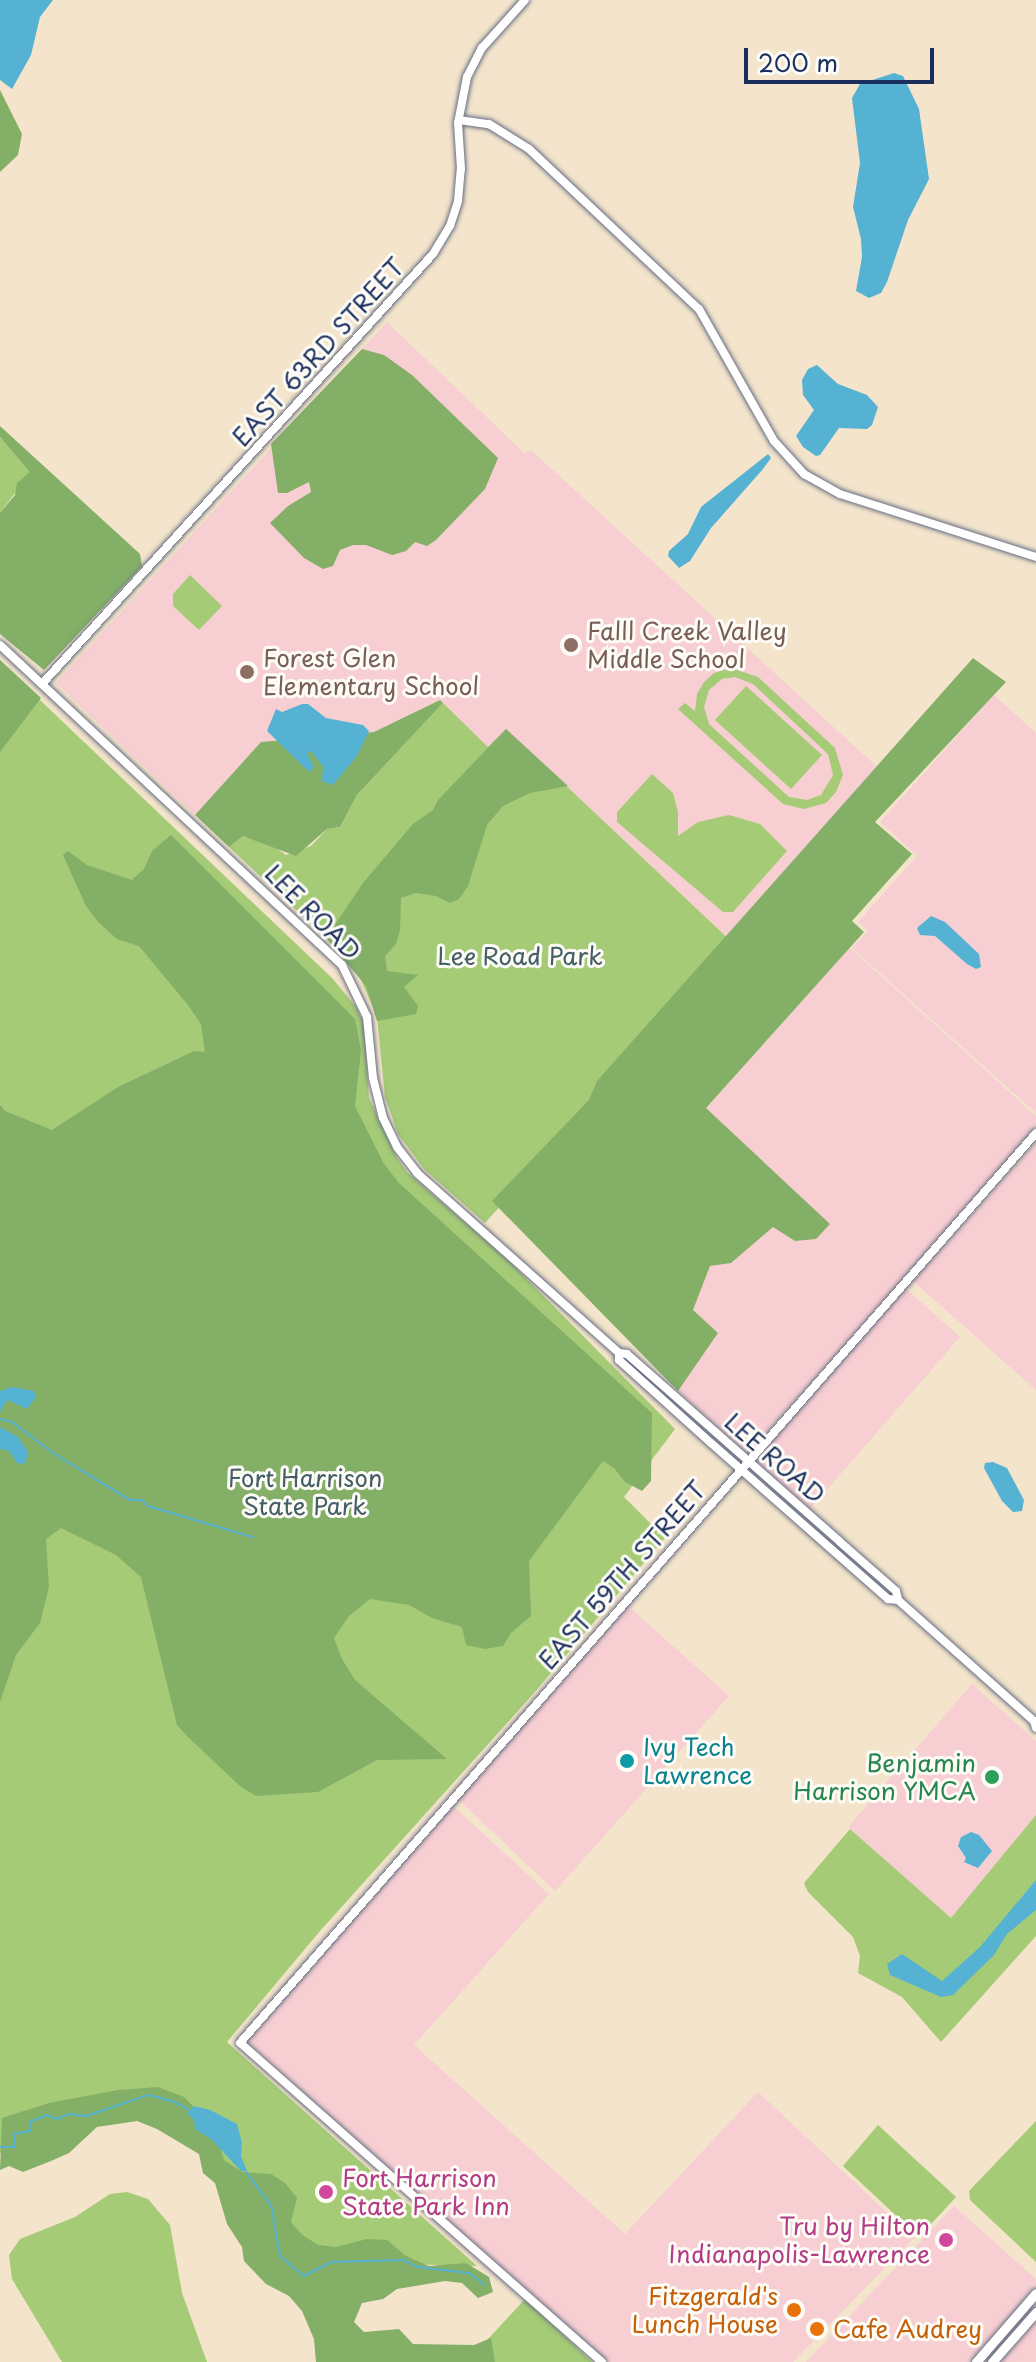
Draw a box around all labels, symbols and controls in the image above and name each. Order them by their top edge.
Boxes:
scale bar [748,32,938,82]
text: 200 m [758,44,838,80]
street label: EAST 63RD STREET [226,252,410,452]
place label: Falll Creek Valley Middle School [587,617,789,673]
marker: Falll Creek Valley Middle School [562,636,580,654]
place label: Forest Glen Elementary School [263,644,479,700]
marker: Forest Glen Elementary School [238,663,256,681]
street label: LEE ROAD [259,858,367,966]
park label: Lee Road Park [437,942,603,970]
street label: LEE ROAD [718,1406,832,1510]
park label: Fort Harrison State Park [227,1464,383,1520]
street label: EAST 59TH STREET [533,1476,711,1674]
place label: Ivy Tech Lawrence [643,1733,752,1789]
place label: Benjamin Harrison YMCA [794,1749,976,1805]
marker: Ivy Tech Lawrence [618,1752,636,1770]
marker: Benjamin Harrison YMCA [983,1768,1001,1786]
place label: Fort Harrison State Park Inn [342,2164,509,2220]
marker: Fort Harrison State Park Inn [317,2183,335,2201]
place label: Tru by Hilton Indianapolis-Lawrence [669,2212,930,2268]
marker: Tru by Hilton Indianapolis-Lawrence [937,2231,955,2249]
place label: Fitzgerald's Lunch House [633,2282,778,2338]
marker: Fitzgerald's Lunch House [785,2301,803,2319]
place label: Cafe Audrey [833,2315,981,2343]
marker: Cafe Audrey [808,2320,826,2338]

